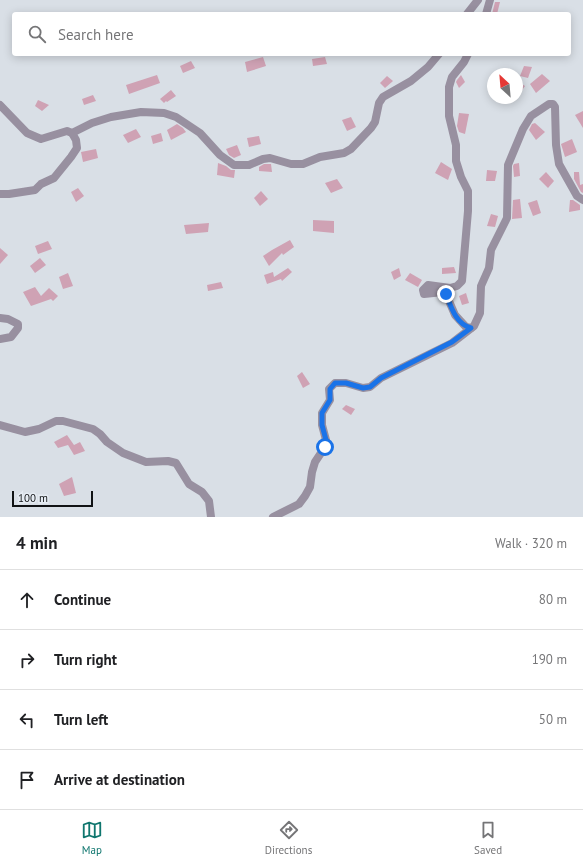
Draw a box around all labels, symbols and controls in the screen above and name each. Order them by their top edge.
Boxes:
search box [12,12,571,56]
icon: search [26,23,48,45]
text: Search here [58,25,134,44]
north arrow [487,68,523,104]
route end [437,285,455,303]
route start [316,438,334,456]
scale bar [12,489,93,508]
text: 100 m [18,491,48,505]
text: 4 min [16,532,57,554]
text: Walk · 320 m [495,535,567,552]
icon: ahead [16,589,38,611]
text: Continue [54,590,111,609]
text: 80 m [539,591,567,608]
icon: right [16,649,38,671]
text: Turn right [54,650,117,669]
text: 190 m [532,651,567,668]
icon: left [16,709,38,731]
text: Turn left [54,710,108,729]
text: 50 m [539,711,567,728]
icon: arrive [16,769,38,791]
text: Arrive at destination [54,770,185,789]
tab: Map [81,819,103,857]
tab: Directions [265,819,312,857]
tab: Saved [474,819,502,857]

